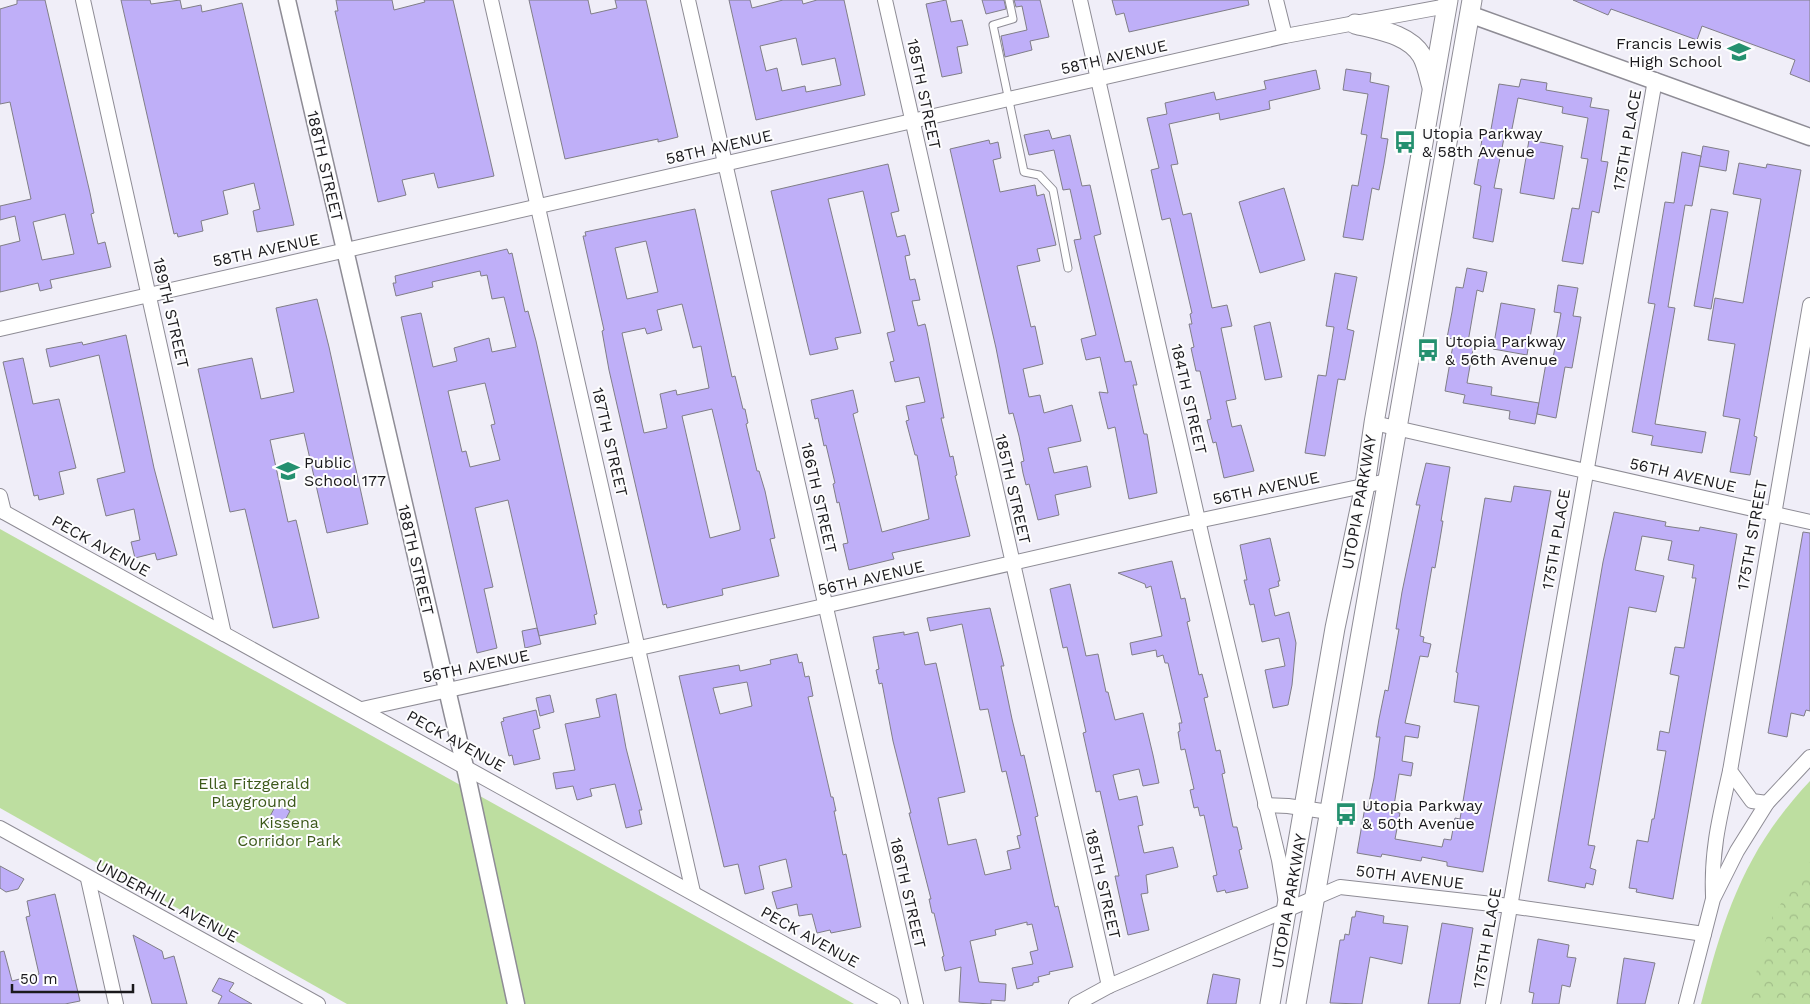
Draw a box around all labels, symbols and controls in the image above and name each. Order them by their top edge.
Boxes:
place label: Francis Lewis High School [1616,34,1722,71]
street label: 58TH AVENUE [1059,35,1169,79]
street label: 185TH STREET [903,37,945,151]
school or university icon: Francis Lewis High School [1726,39,1752,65]
street label: 175TH PLACE [1609,88,1645,192]
street label: 188TH STREET [303,109,347,224]
place label: Utopia Parkway & 58th Avenue [1422,124,1543,161]
street label: 58TH AVENUE [664,125,774,169]
bus stop icon: Utopia Parkway & 58th Avenue [1392,129,1418,155]
street label: 58TH AVENUE [211,229,321,271]
street label: 189TH STREET [149,256,193,370]
place label: Utopia Parkway & 56th Avenue [1445,332,1566,369]
bus stop icon: Utopia Parkway & 56th Avenue [1415,337,1441,363]
street label: 184TH STREET [1167,342,1211,456]
street label: 187TH STREET [588,386,632,499]
street label: 185TH STREET [991,432,1035,546]
street label: UTOPIA PARKWAY [1338,433,1380,571]
street label: 186TH STREET [797,441,841,555]
place label: Public School 177 [304,453,386,490]
street label: 56TH AVENUE [1628,454,1738,496]
school or university icon: Public School 177 [275,458,301,484]
street label: 56TH AVENUE [1211,467,1321,509]
street label: 175TH STREET [1733,478,1771,592]
street label: 175TH PLACE [1538,487,1574,591]
street label: 188TH STREET [394,503,438,618]
street label: PECK AVENUE [49,511,153,581]
street label: 56TH AVENUE [816,557,926,599]
street label: 56TH AVENUE [421,645,531,687]
street label: PECK AVENUE [404,706,508,776]
park label: Ella Fitzgerald Playground [198,774,310,811]
place label: Utopia Parkway & 50th Avenue [1362,796,1483,833]
bus stop icon: Utopia Parkway & 50th Avenue [1333,801,1359,827]
park label: Kissena Corridor Park [237,813,341,850]
street label: 185TH STREET [1081,827,1125,941]
street label: UTOPIA PARKWAY [1268,832,1310,970]
street label: 186TH STREET [886,836,930,950]
street label: UNDERHILL AVENUE [92,855,242,947]
street label: 50TH AVENUE [1355,861,1465,893]
street label: 175TH PLACE [1469,886,1505,990]
street label: PECK AVENUE [758,902,862,972]
scale bar [12,962,134,994]
text: 50 m [20,970,57,988]

